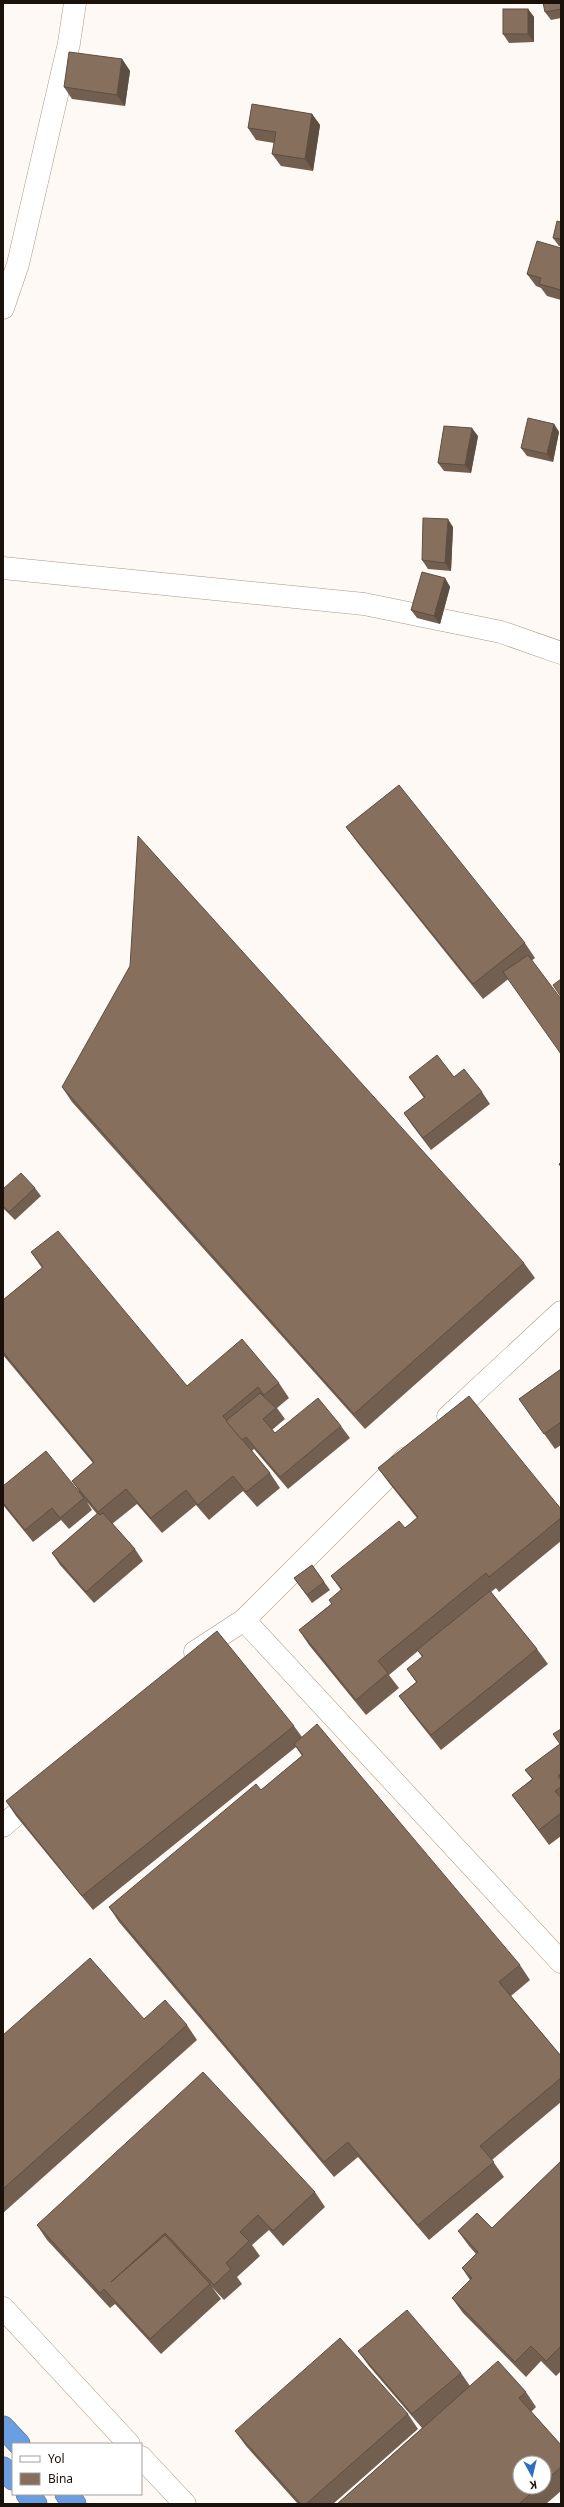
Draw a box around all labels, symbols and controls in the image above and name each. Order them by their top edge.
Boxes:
legend [12,2443,142,2495]
text: Yol [48,2450,65,2467]
north arrow [512,2455,552,2495]
text: Bina [48,2470,73,2487]
text: K [528,2477,538,2493]

